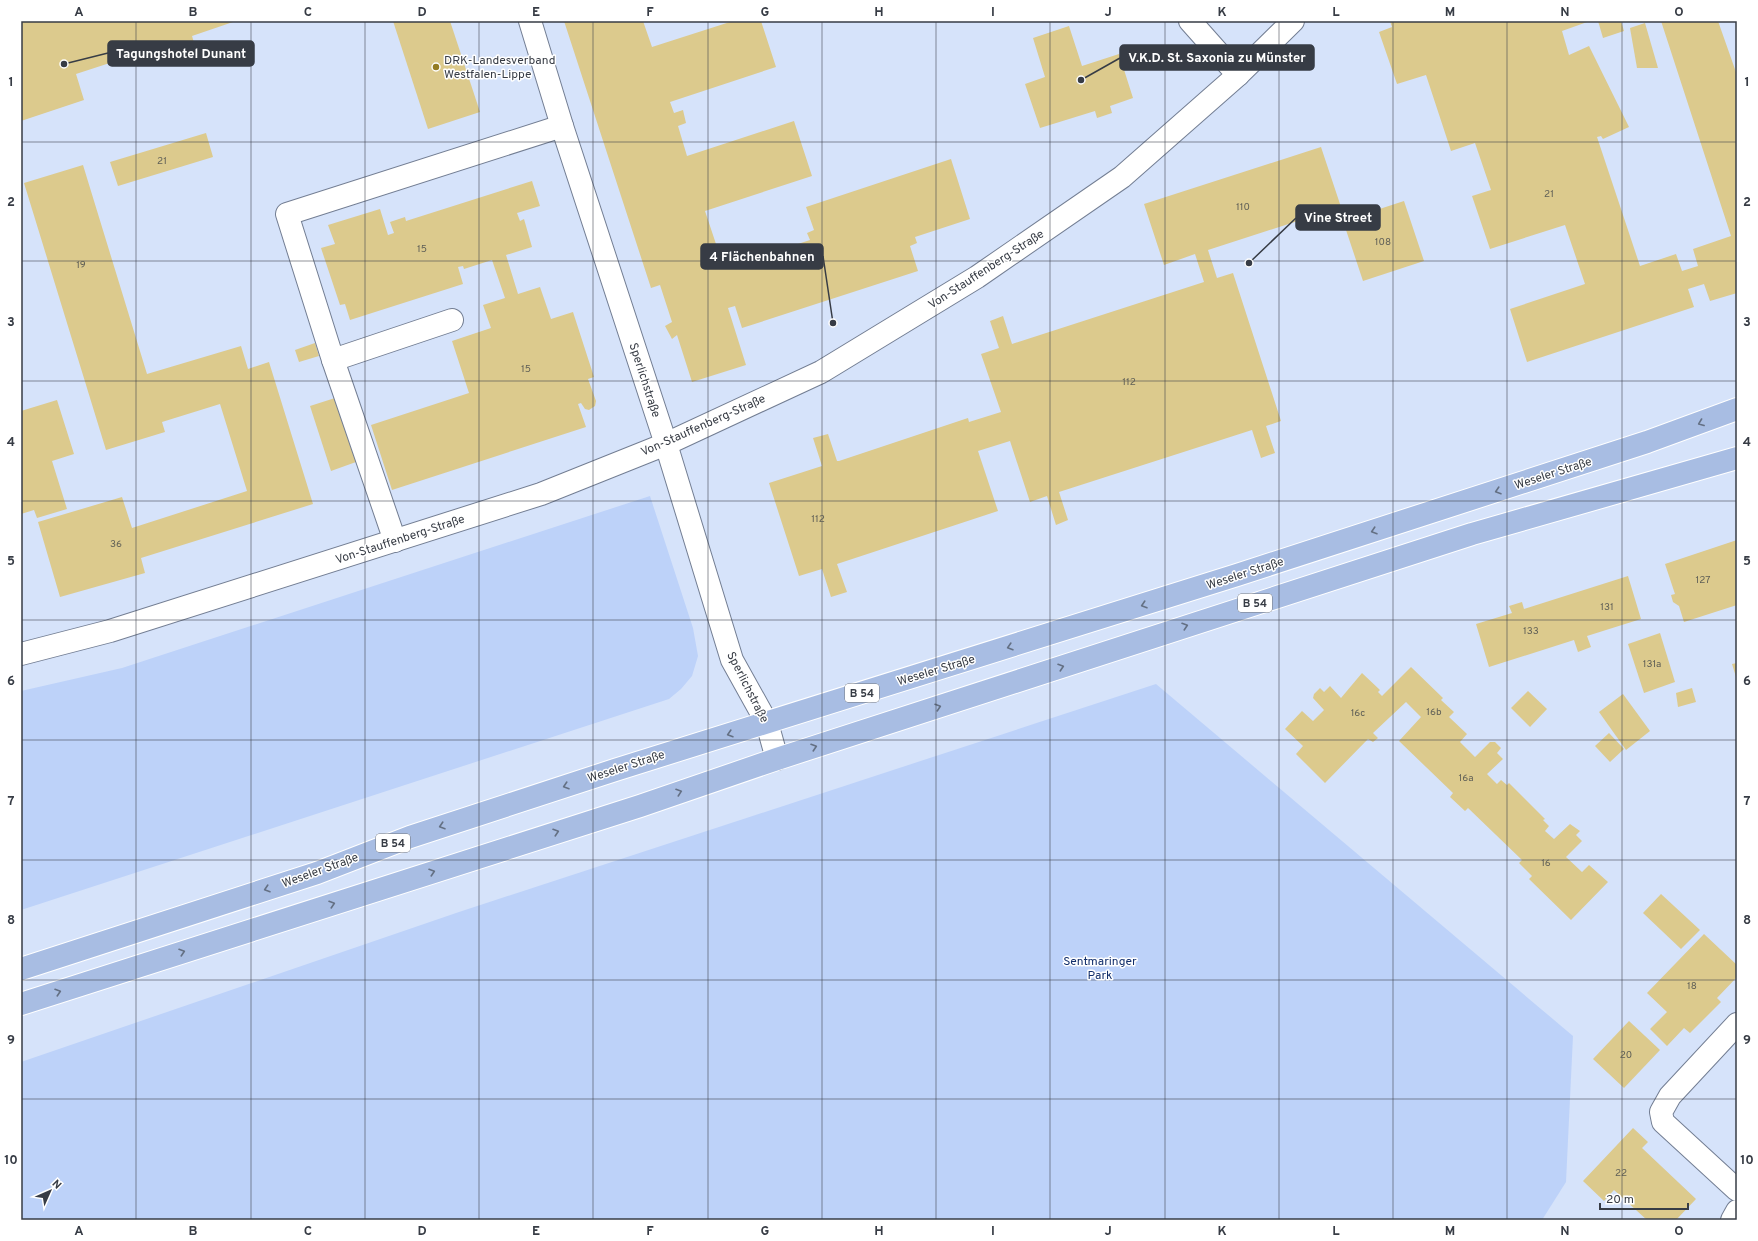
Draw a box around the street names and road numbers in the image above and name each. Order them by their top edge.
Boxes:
street label: Von-Stauffenberg-Straße [926,226,1047,313]
street label: Sperlichstraße [624,341,664,420]
street label: Von-Stauffenberg-Straße [639,391,768,461]
street label: Weseler Straße [1513,454,1594,494]
street label: Von-Stauffenberg-Straße [334,511,467,568]
street label: Weseler Straße [1205,554,1286,594]
road number: B 54 [1238,594,1272,612]
street label: Sperlichstraße [722,649,772,726]
street label: Weseler Straße [896,652,977,690]
road number: B 54 [845,684,879,702]
street label: Weseler Straße [586,747,667,787]
road number: B 54 [376,834,410,852]
street label: Weseler Straße [280,850,361,892]

